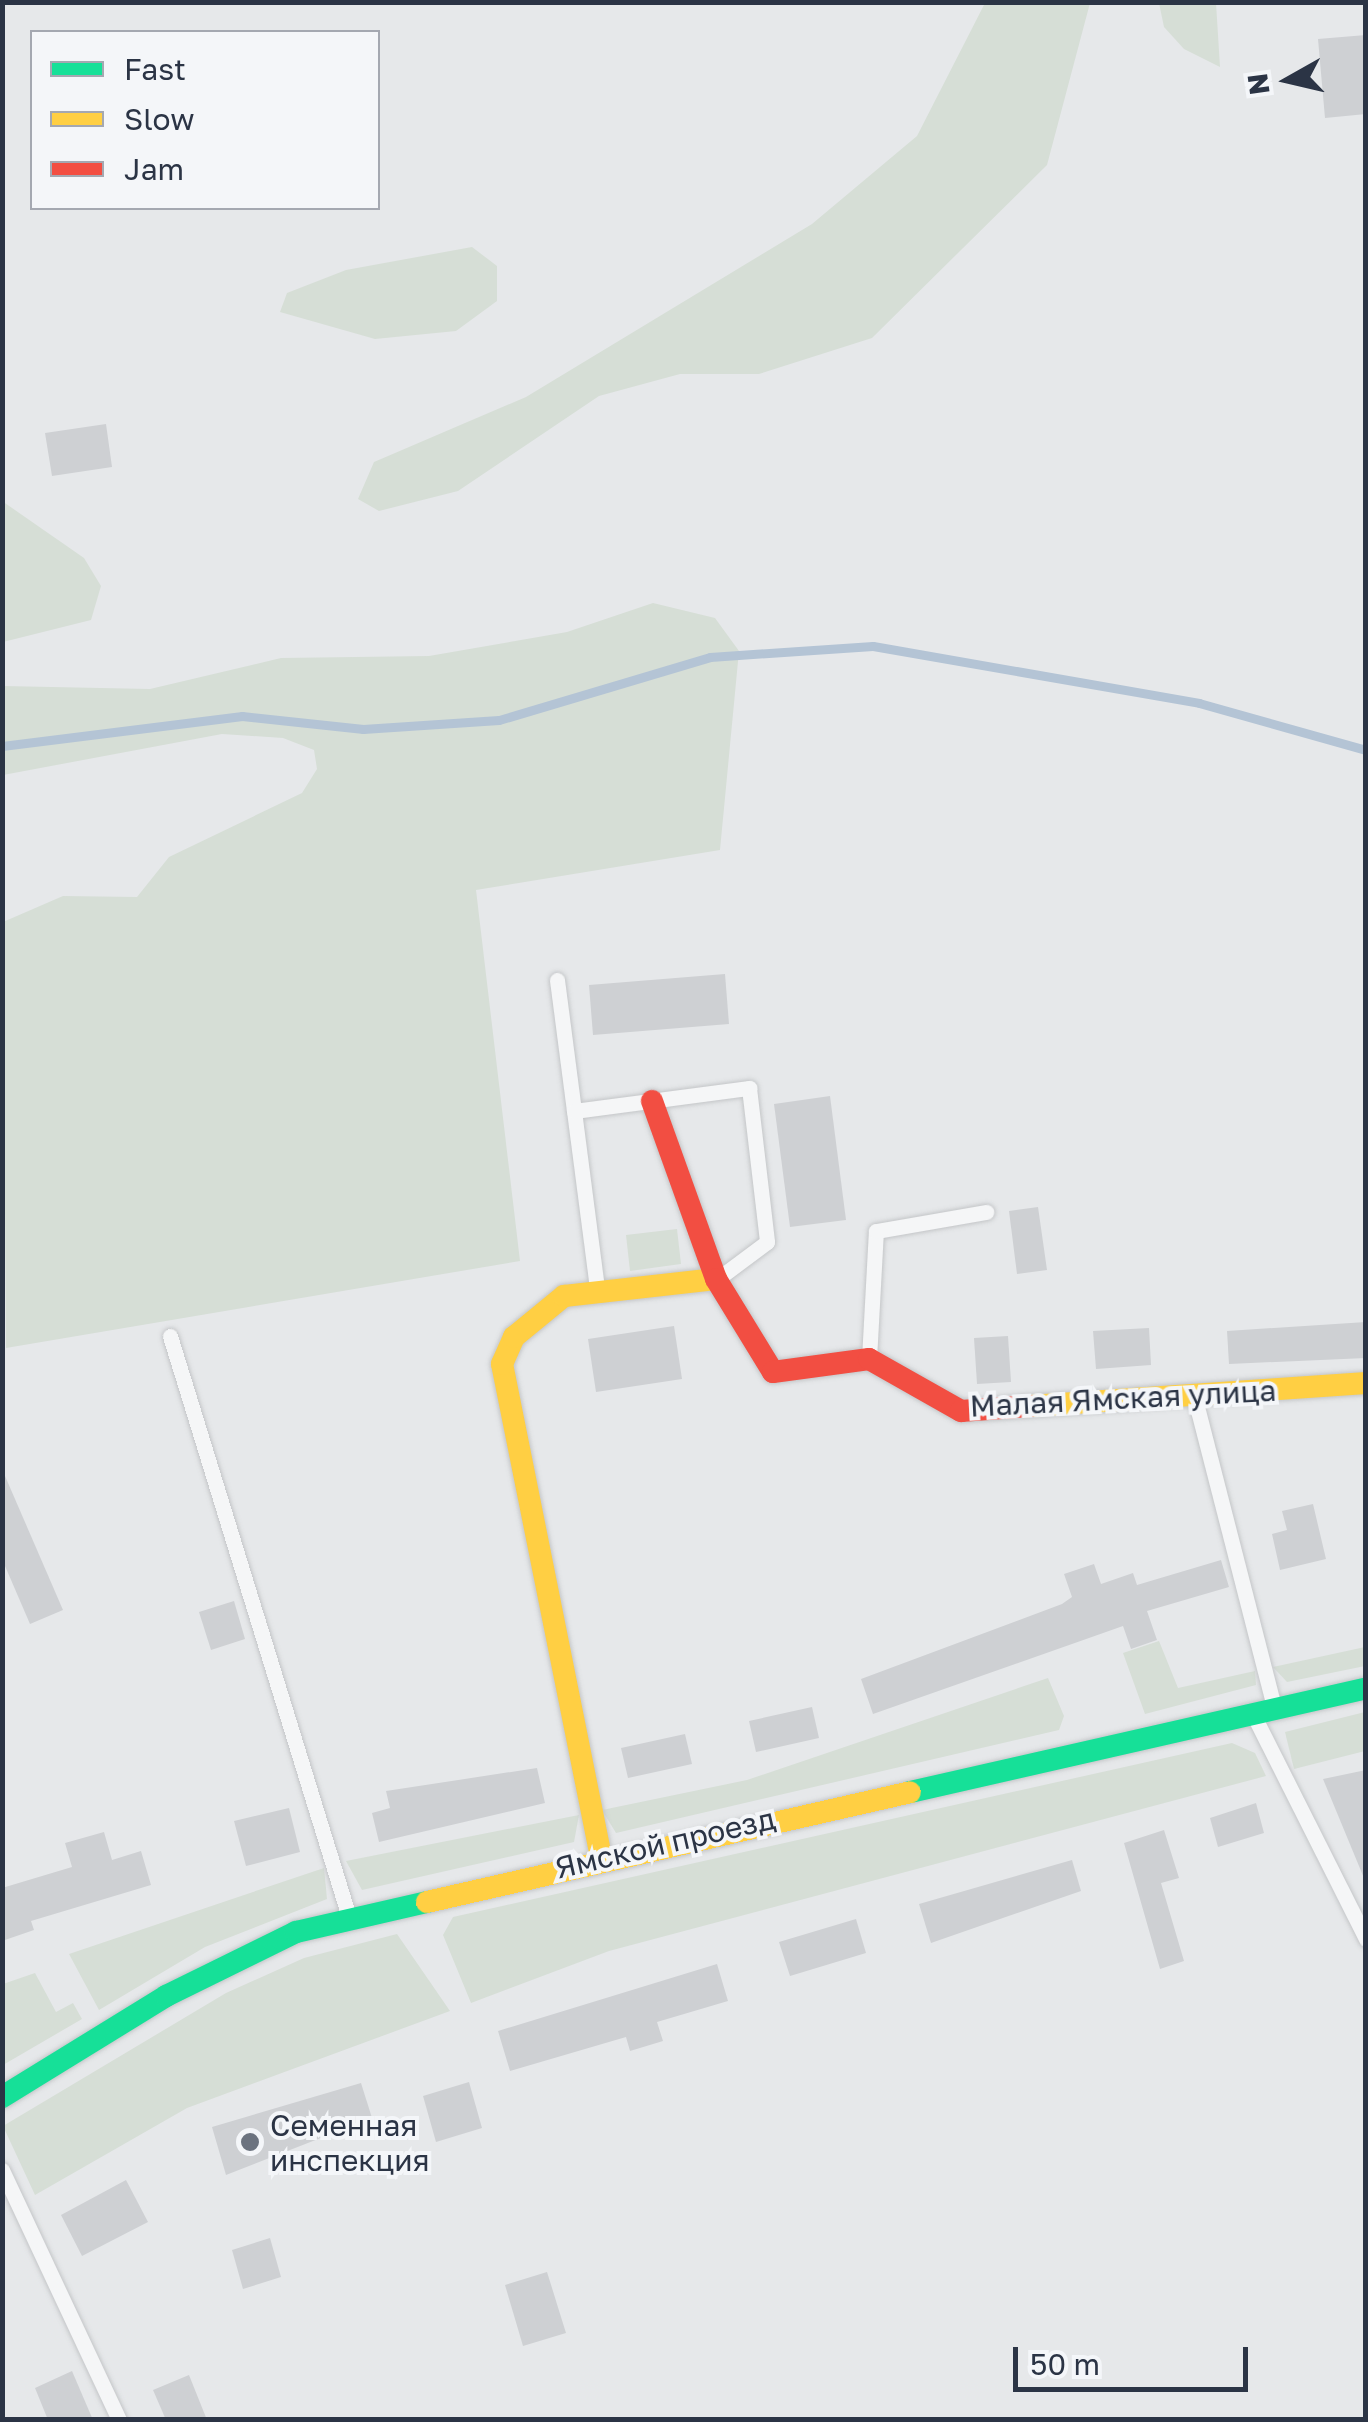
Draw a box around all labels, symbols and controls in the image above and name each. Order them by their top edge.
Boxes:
legend [30,30,380,210]
north arrow [1238,30,1338,130]
text: Fast [124,51,186,87]
text: N [1240,71,1276,97]
text: Slow [124,101,195,137]
text: Jam [124,151,184,187]
street label: Малая Ямская улица [969,1372,1277,1424]
street label: Ямской проезд [551,1800,779,1886]
place label: Семенная инспекция [270,2107,430,2178]
marker: Семенная инспекция [239,2131,261,2153]
scale bar [1018,2327,1253,2389]
text: 50 m [1030,2346,1100,2382]

